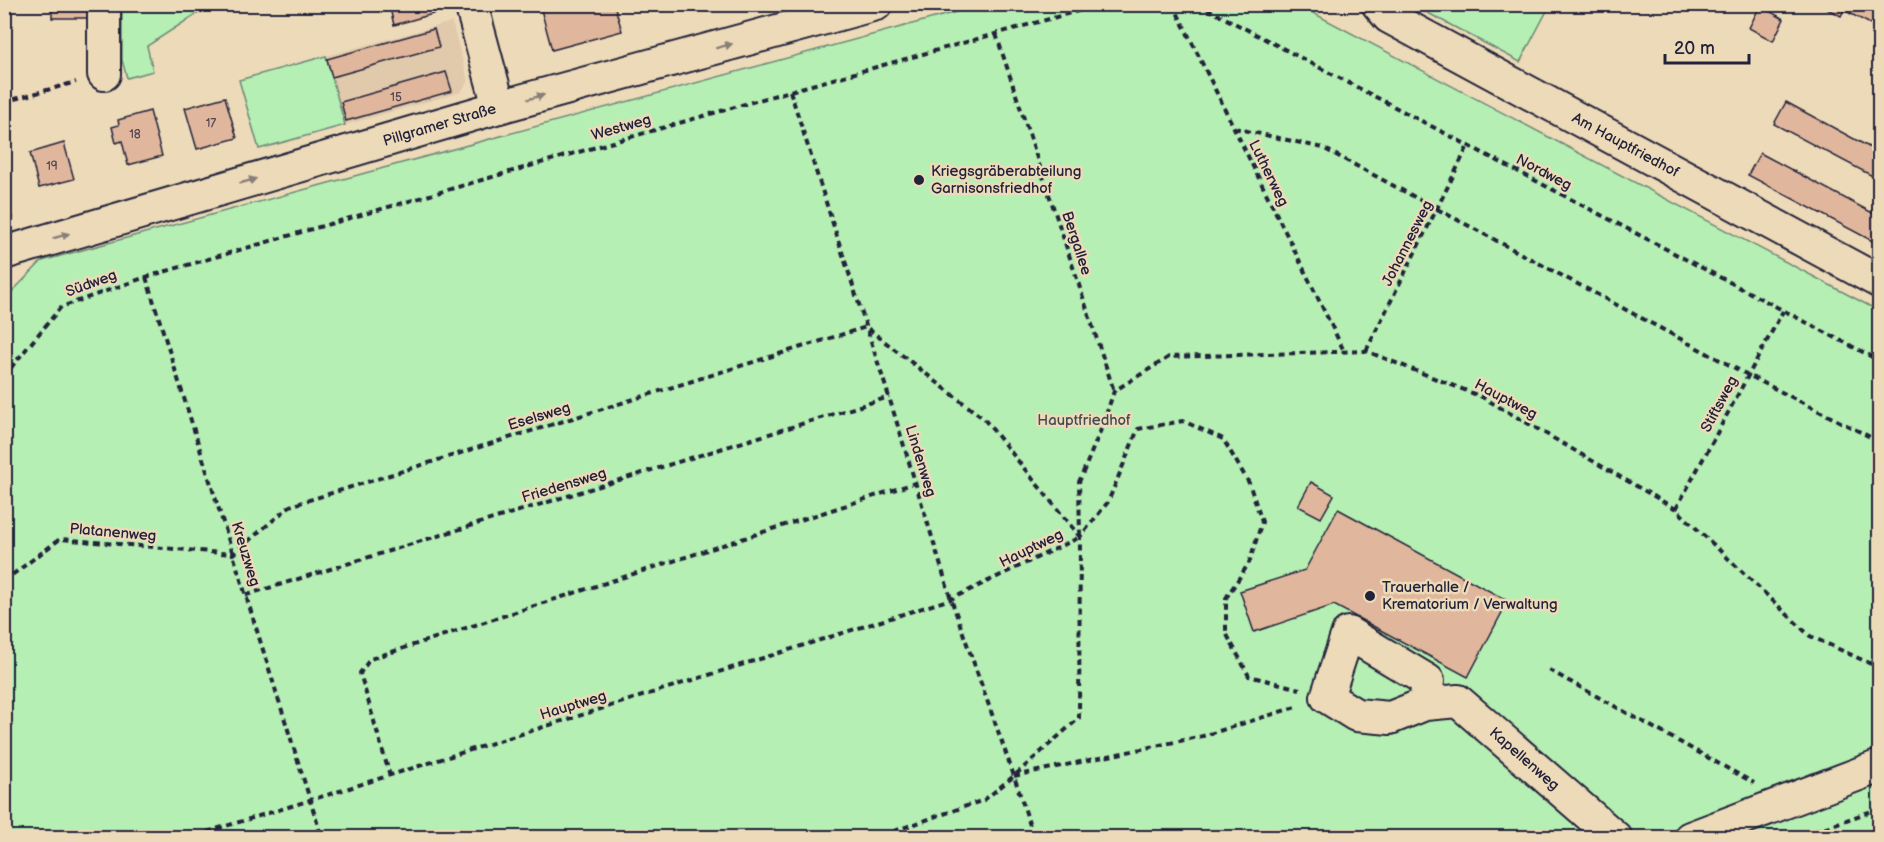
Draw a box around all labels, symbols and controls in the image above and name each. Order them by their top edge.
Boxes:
scale bar [1665,27,1749,65]
text: 20 m [1674,38,1715,59]
one-way arrow [715,41,733,50]
house number: 15 [390,90,402,105]
one-way arrow [527,92,545,102]
street label: Pillgramer Straße [381,99,498,151]
street label: Am Hauptfriedhof [1569,109,1683,182]
street label: Westweg [589,110,653,145]
house number: 17 [206,116,216,131]
house number: 18 [129,127,141,142]
street label: Lutherweg [1244,137,1293,210]
street label: Nordweg [1513,150,1575,195]
house number: 19 [46,159,58,174]
place label: Kriegsgräberabteilung Garnisonsfriedhof [931,162,1081,198]
marker: Kriegsgräberabteilung Garnisonsfriedhof [912,173,926,187]
one-way arrow [239,176,257,185]
street label: Johannesweg [1378,197,1437,289]
street label: Bergallee [1057,209,1096,277]
one-way arrow [52,231,70,240]
street label: Südweg [63,265,119,301]
street label: Stiftsweg [1697,373,1742,436]
street label: Hauptweg [1471,375,1540,424]
street label: Eselsweg [506,398,573,435]
park label: Hauptfriedhof [1037,411,1131,430]
street label: Lindenweg [901,423,940,499]
street label: Friedensweg [519,464,609,507]
street label: Platanenweg [69,519,157,546]
street label: Kreuzweg [227,519,264,589]
street label: Hauptweg [996,525,1066,572]
place label: Trauerhalle / Krematorium / Verwaltung [1382,578,1558,614]
marker: Trauerhalle / Krematorium / Verwaltung [1363,589,1377,603]
street label: Hauptweg [538,686,609,725]
street label: Kapellenweg [1485,723,1563,795]

